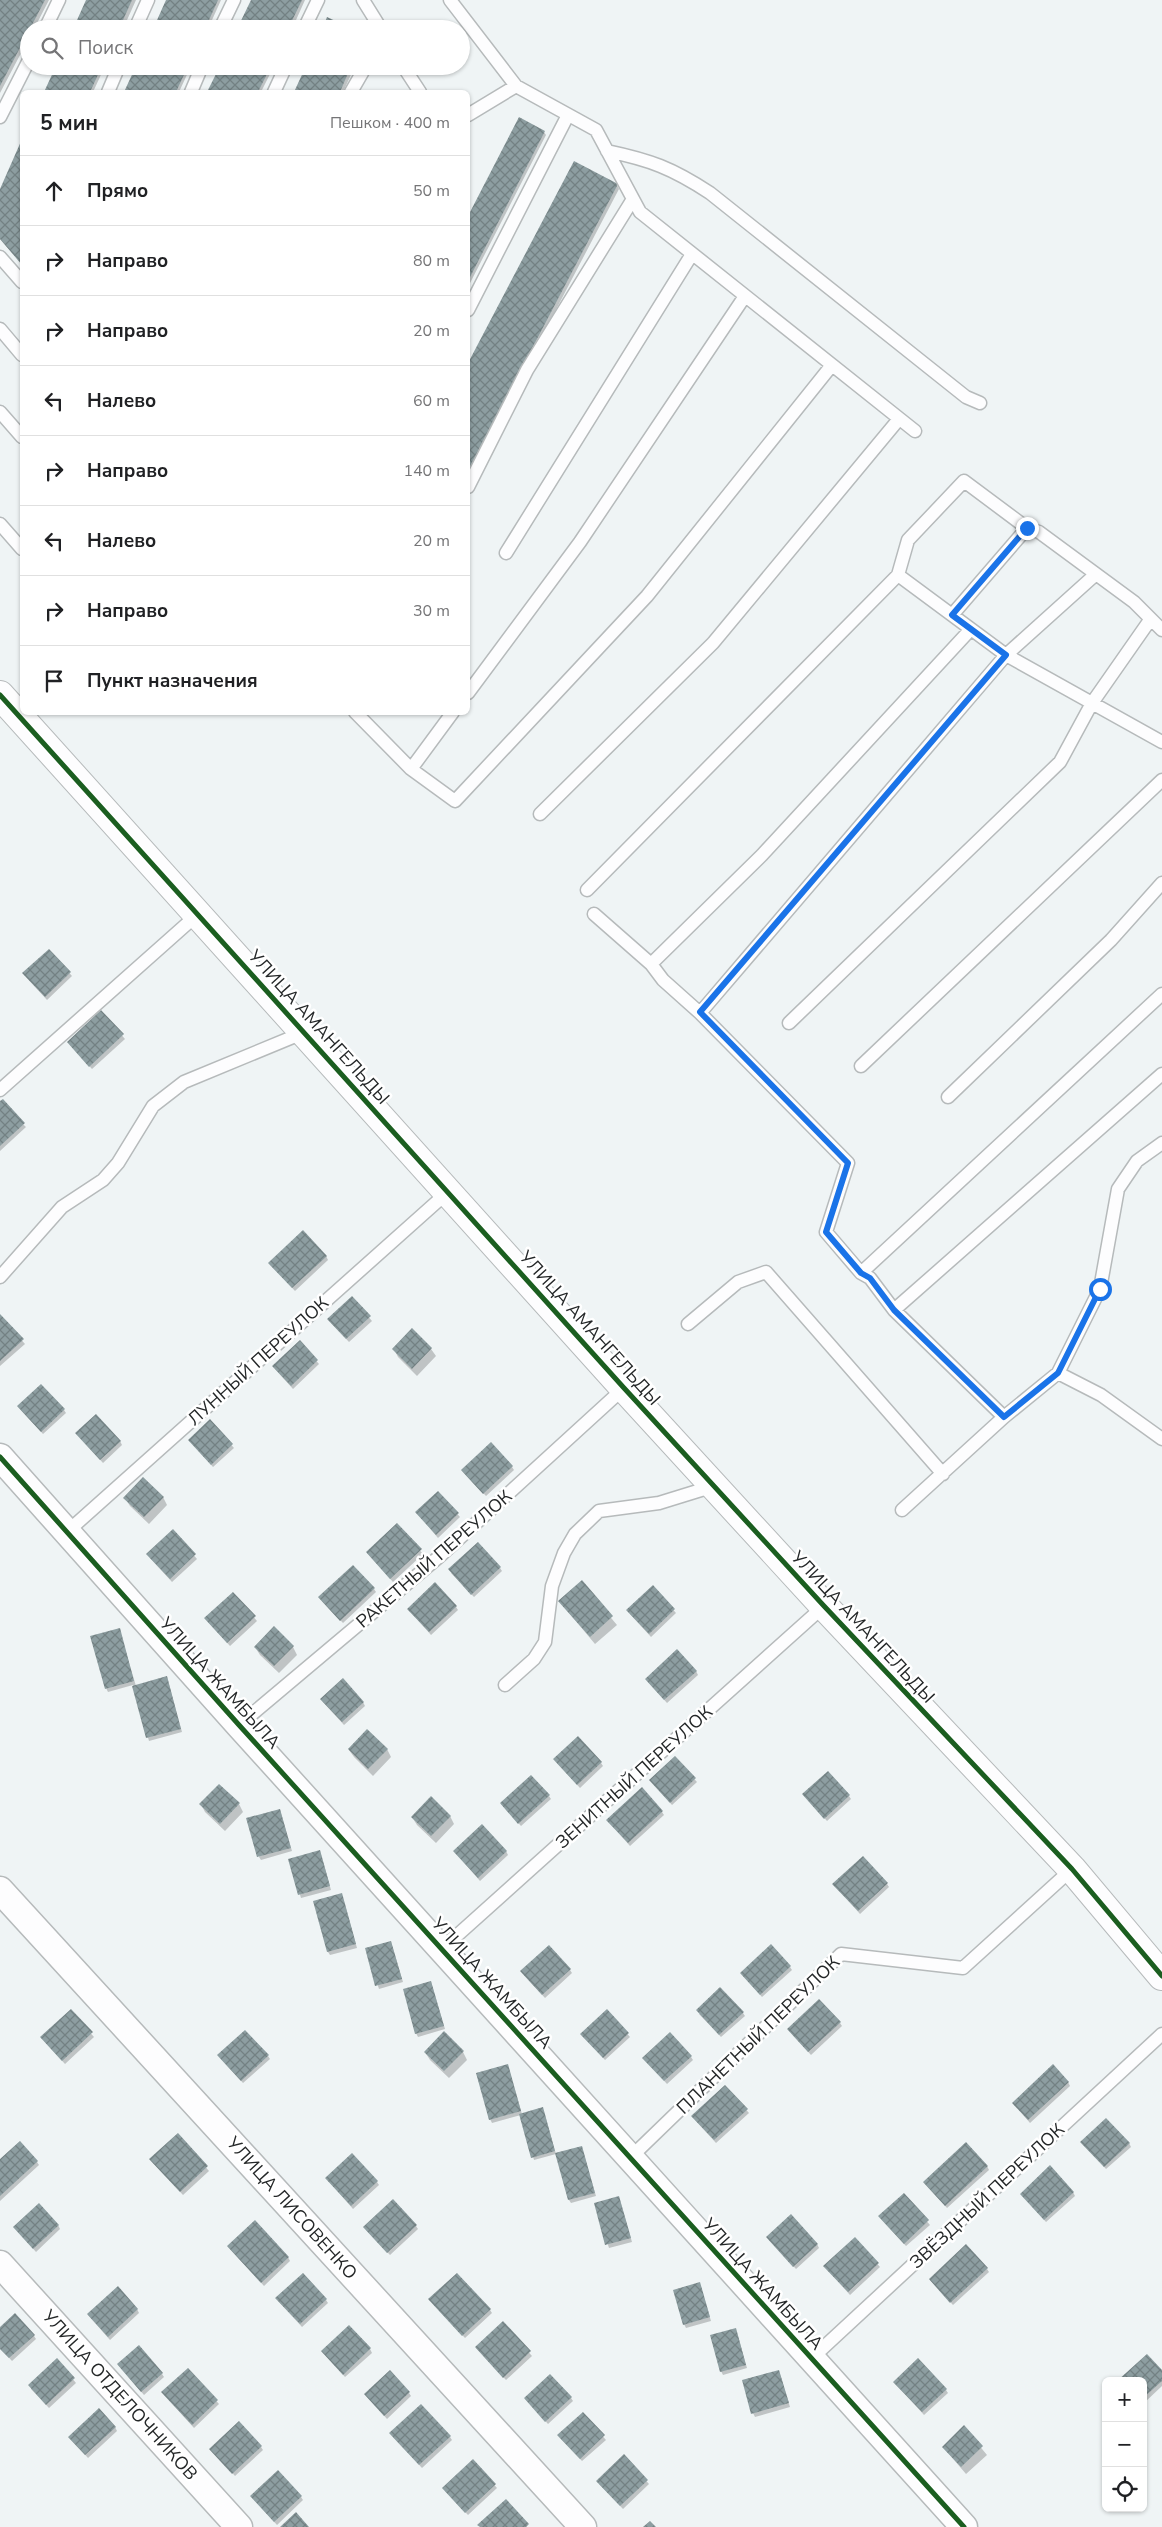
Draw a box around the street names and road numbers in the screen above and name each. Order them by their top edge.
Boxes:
street label: УЛИЦА АМАНГЕЛЬДЫ [242,944,395,1109]
street label: УЛИЦА АМАНГЕЛЬДЫ [513,1245,666,1410]
street label: ЛУННЫЙ ПЕРЕУЛОК [182,1291,334,1431]
street label: РАКЕТНЫЙ ПЕРЕУЛОК [351,1484,517,1633]
street label: УЛИЦА АМАНГЕЛЬДЫ [785,1545,940,1708]
street label: УЛИЦА ЖАМБЫЛА [154,1611,286,1754]
street label: ЗЕНИТНЫЙ ПЕРЕУЛОК [550,1700,718,1854]
street label: УЛИЦА ЖАМБЫЛА [426,1911,558,2054]
street label: ПЛАНЕТНЫЙ ПЕРЕУЛОК [671,1950,845,2119]
street label: ЗВЁЗДНЫЙ ПЕРЕУЛОК [905,2118,1070,2274]
street label: УЛИЦА ЛИСОВЕНКО [221,2131,363,2284]
street label: УЛИЦА ЖАМБЫЛА [697,2212,829,2355]
street label: УЛИЦА ОТДЕЛОЧНИКОВ [36,2304,203,2485]

